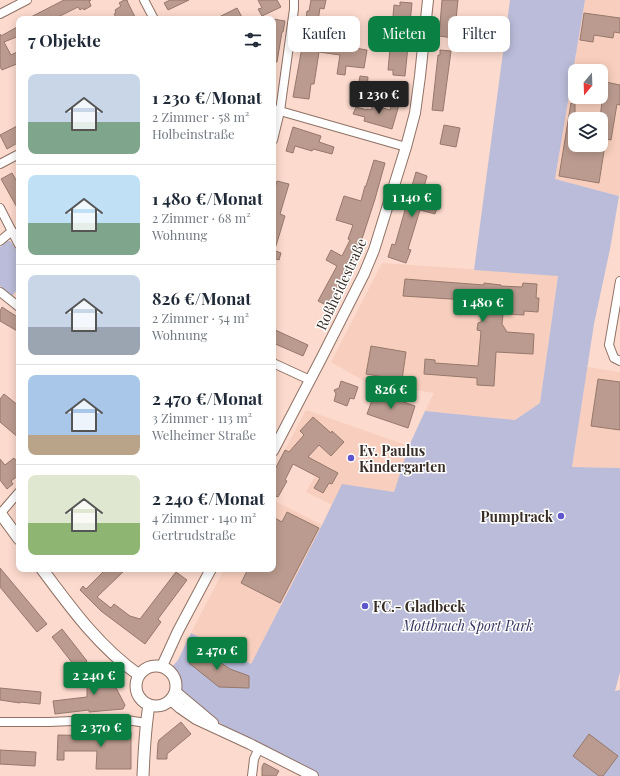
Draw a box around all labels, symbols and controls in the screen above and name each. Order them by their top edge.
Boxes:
chip: Kaufen [288,16,360,52]
chip: Mieten [368,16,440,52]
chip: Filter [448,16,510,52]
text: 7 Objekte [28,29,101,51]
icon: filters [242,29,264,51]
north arrow [568,64,608,104]
map controls [568,64,608,152]
pin: 1 230 € [342,81,416,115]
text: 1 230 € [359,85,399,102]
text: 1 230 €/Monat [152,86,262,108]
icon: home [60,90,108,138]
text: 2 Zimmer · 58 m² [152,108,249,125]
button: layers [568,112,608,152]
text: Holbeinstraße [152,125,235,142]
pin: 1 140 € [375,184,449,218]
text: 1 480 €/Monat [152,187,263,209]
text: 1 140 € [392,188,432,205]
icon: home [60,191,108,239]
text: 2 Zimmer · 68 m² [152,209,251,226]
text: Wohnung [152,226,207,243]
street label: Roßheidestraße [311,235,371,333]
text: 826 €/Monat [152,287,251,309]
pin: 1 480 € [446,289,520,323]
icon: home [60,291,108,339]
text: 1 480 € [462,293,504,310]
text: 2 Zimmer · 54 m² [152,309,249,326]
text: Wohnung [152,326,207,343]
pin: 826 € [363,376,419,410]
text: 826 € [375,380,407,397]
text: 2 470 €/Monat [152,387,263,409]
icon: home [60,391,108,439]
text: 3 Zimmer · 113 m² [152,409,252,426]
text: Welheimer Straße [152,426,256,443]
place label: Ev. Paulus Kindergarten [359,441,446,476]
marker: Ev. Paulus Kindergarten [346,453,356,463]
text: 2 240 €/Monat [152,487,265,509]
icon: home [60,491,108,539]
place label: Pumptrack [481,507,554,526]
text: 4 Zimmer · 140 m² [152,509,256,526]
marker: Pumptrack [556,511,566,521]
text: Gertrudstraße [152,526,236,543]
place label: FC.- Gladbeck [373,597,466,616]
marker: FC.- Gladbeck [360,601,370,611]
park label: Mottbruch Sport Park [401,616,534,635]
pin: 2 470 € [180,637,254,671]
text: 2 470 € [196,641,238,658]
pin: 2 240 € [57,662,131,696]
text: 2 240 € [73,666,115,683]
pin: 2 370 € [64,714,138,748]
text: 2 370 € [80,718,122,735]

